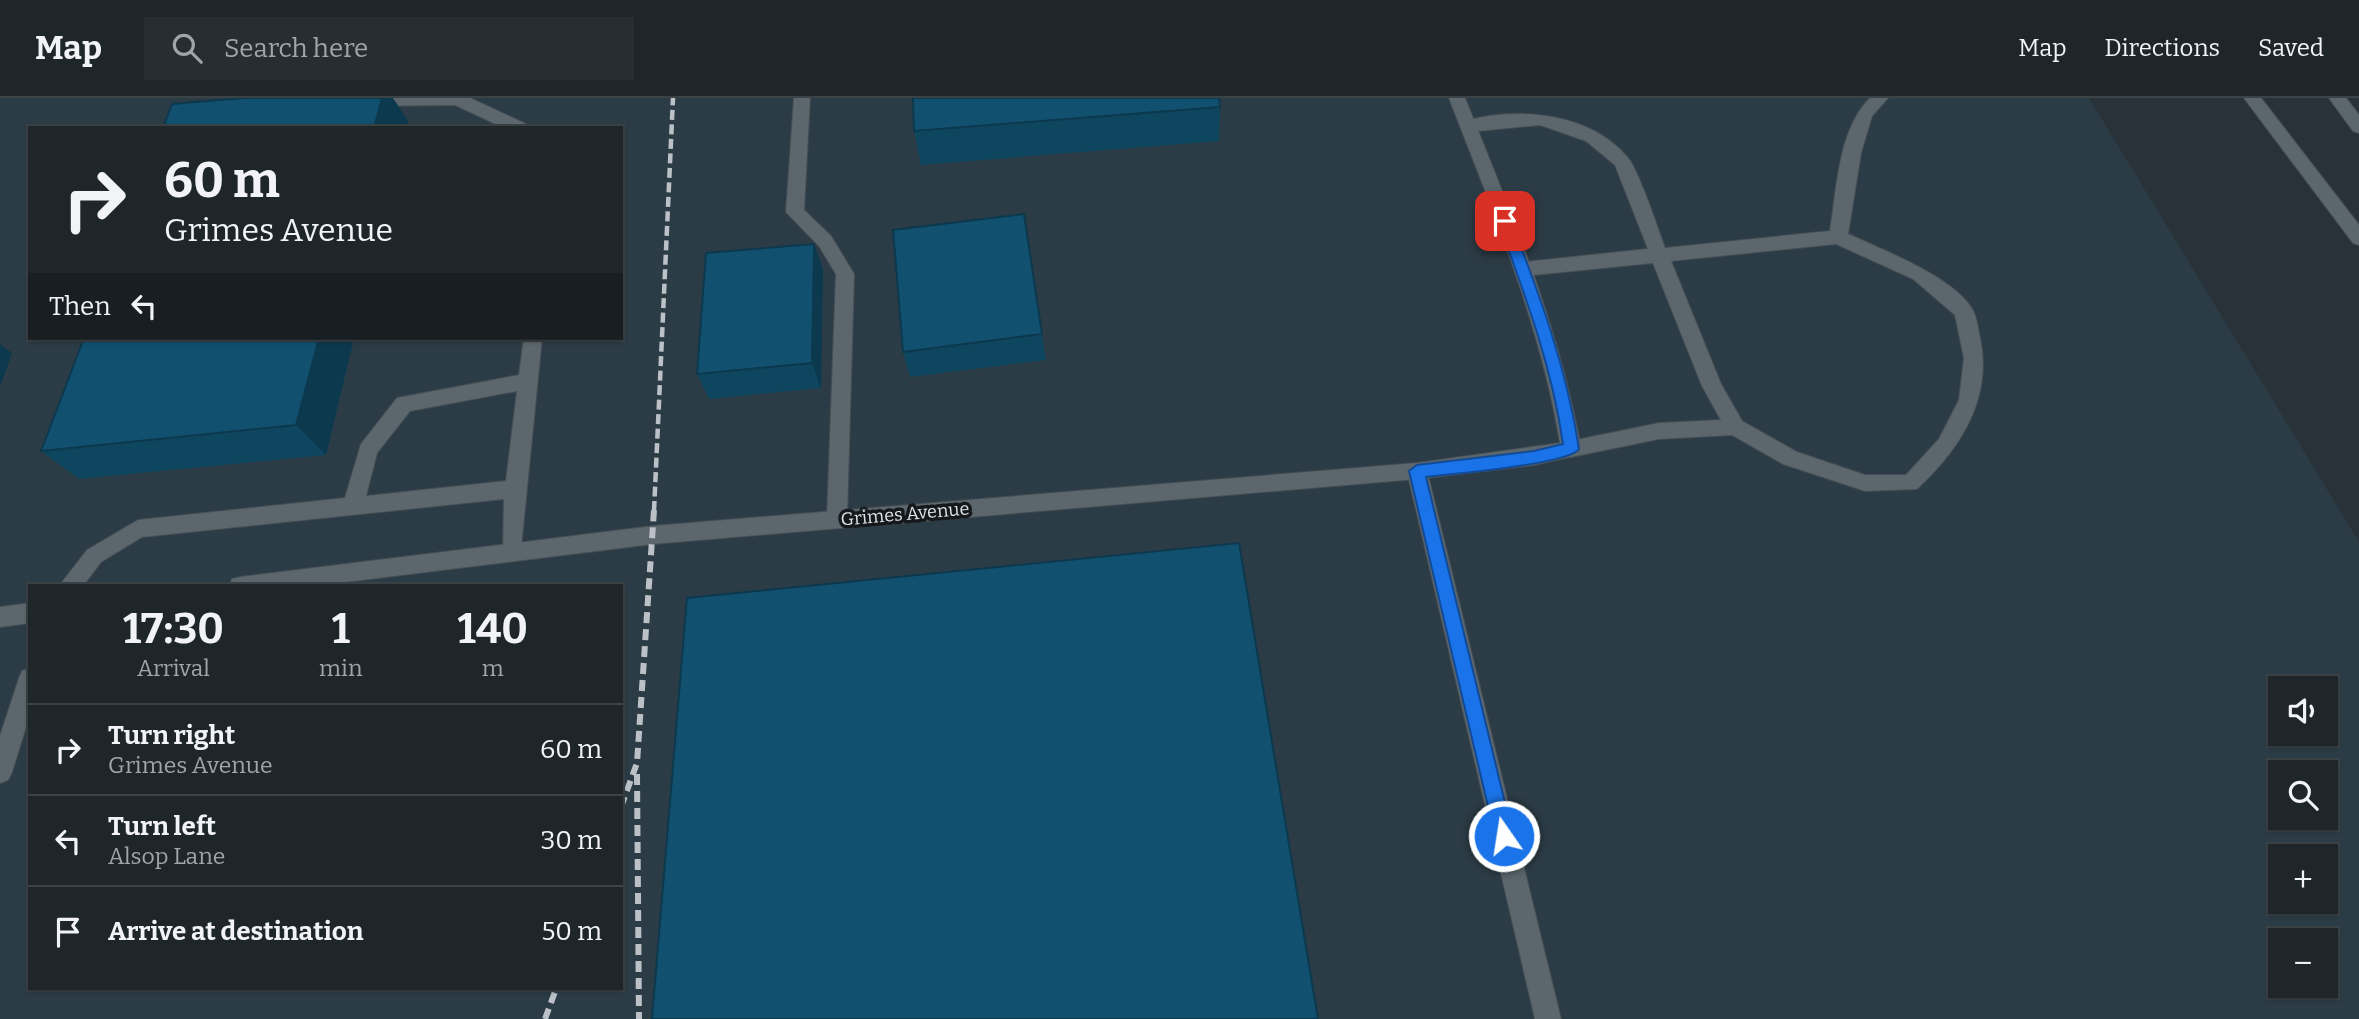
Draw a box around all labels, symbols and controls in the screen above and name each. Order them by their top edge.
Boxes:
search box [144,17,634,80]
text: Map [35,28,102,68]
icon: search [168,29,206,67]
text: Search here [224,33,368,64]
text: Map [2018,34,2067,62]
text: Directions [2105,34,2220,62]
text: Saved [2258,34,2324,62]
text: 60 m [164,151,280,210]
icon: right [49,154,140,245]
pin [1475,191,1535,251]
icon: arrive [1486,202,1524,240]
text: Grimes Avenue [164,211,393,249]
icon: left [125,287,163,325]
text: Then [49,291,111,322]
street label: Grimes Avenue [840,497,970,531]
text: 17:30 [123,604,224,654]
text: 1 [332,604,350,654]
text: 140 [458,604,528,654]
text: Arrival [137,654,210,682]
text: min [319,654,362,682]
text: m [482,654,504,682]
map controls [2268,676,2338,998]
button: sound [2268,676,2338,746]
text: Turn right [108,720,235,751]
icon: right [49,731,87,769]
text: 60 m [540,734,602,765]
text: Grimes Avenue [108,751,273,779]
button: search [2268,760,2338,830]
position arrow [1467,799,1541,873]
text: Turn left [108,811,216,842]
icon: left [49,822,87,860]
text: 30 m [541,825,602,856]
text: Alsop Lane [108,842,225,870]
button: + [2268,844,2338,914]
icon: arrive [49,913,87,951]
text: Arrive at destination [108,916,363,947]
text: 50 m [541,916,602,947]
button: − [2268,928,2338,998]

